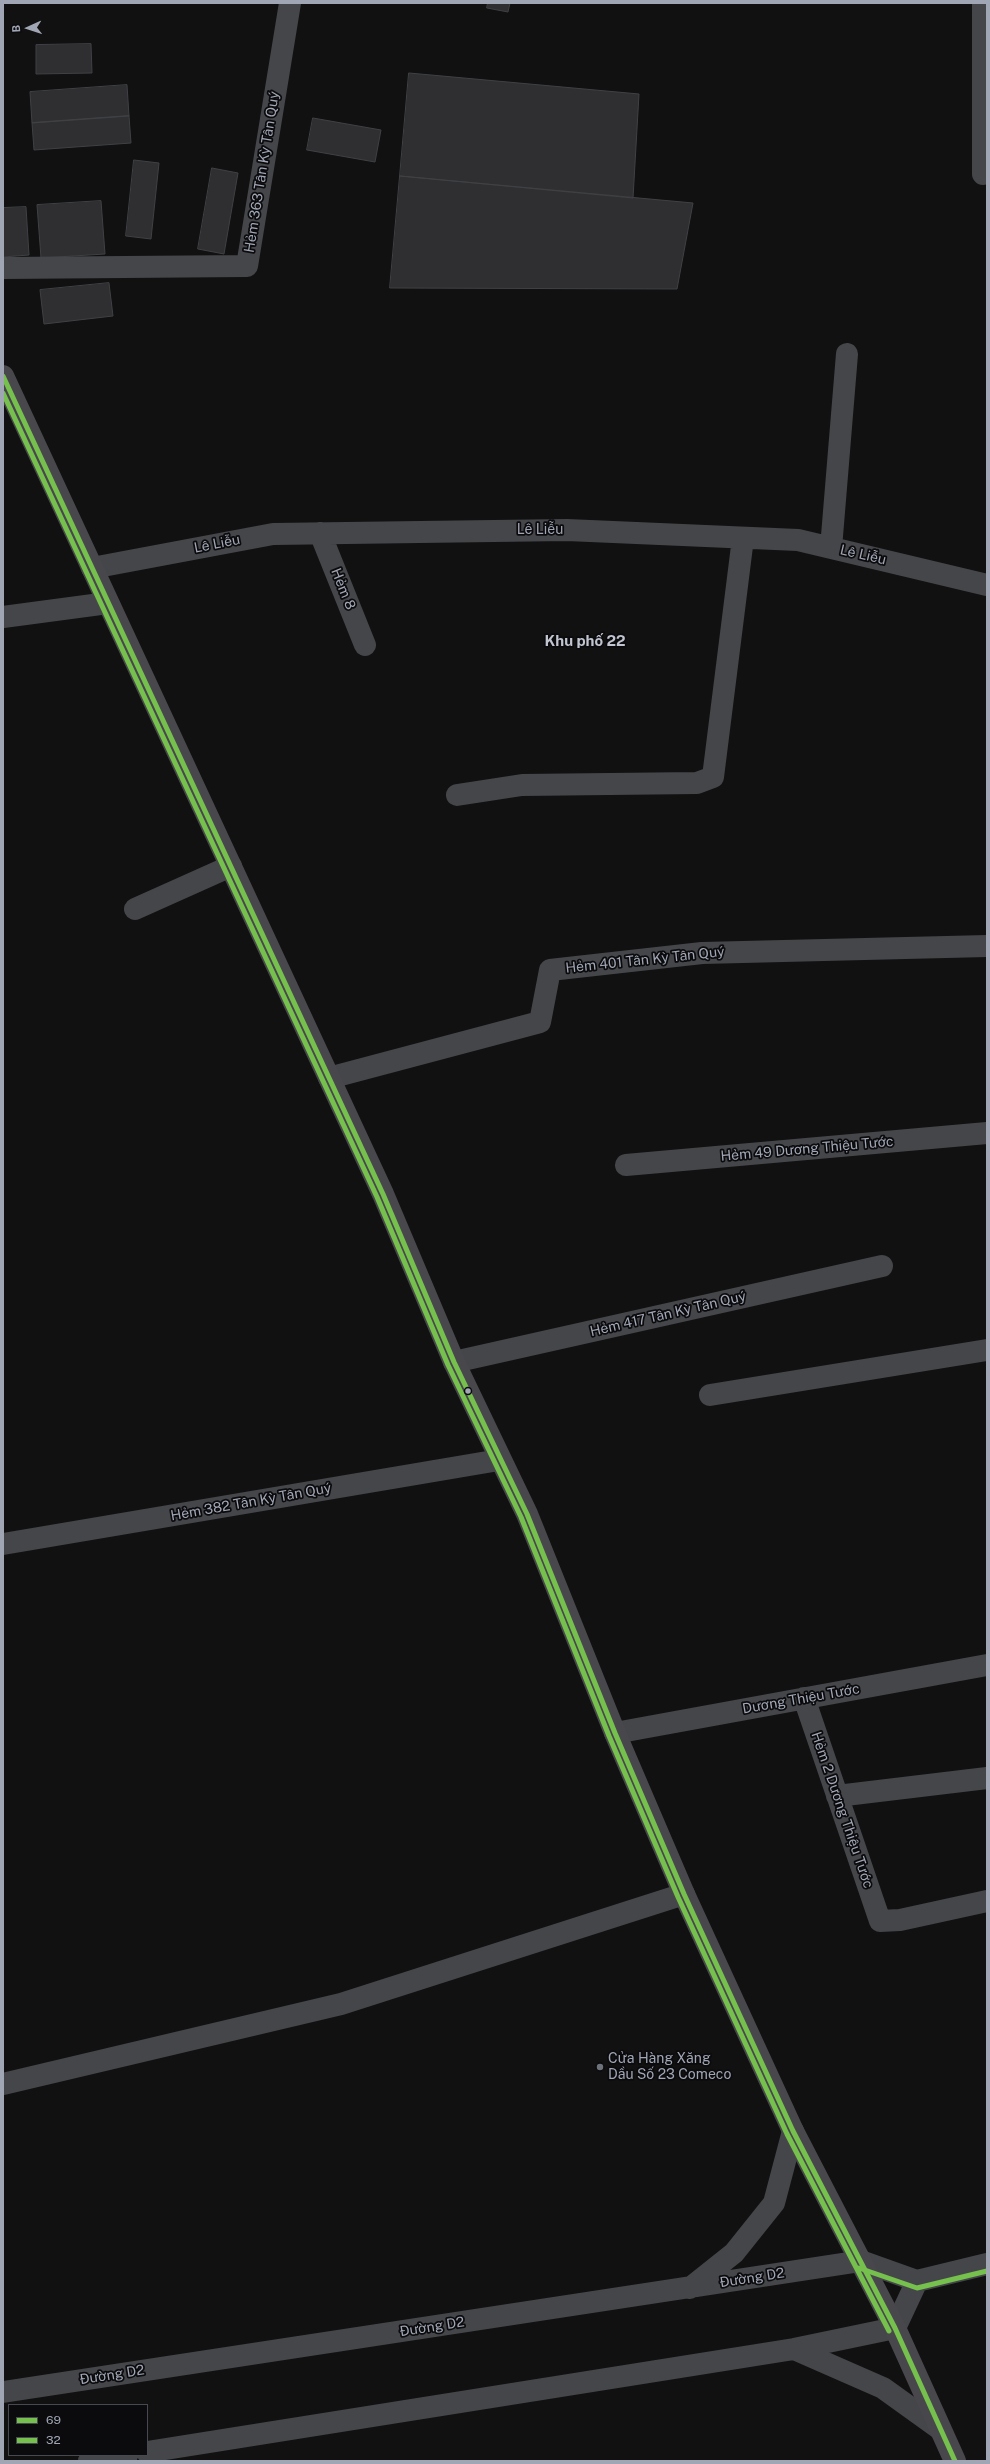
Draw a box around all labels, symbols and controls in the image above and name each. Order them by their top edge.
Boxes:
north arrow [8,8,48,48]
text: B [10,25,22,33]
street label: Hẻm 363 Tân Kỳ Tân Quý [241,90,283,254]
street label: Lê Liễu [517,522,563,538]
street label: Lê Liễu [192,531,242,557]
street label: Lê Liễu [838,542,888,568]
street label: Hẻm 8 [327,566,359,612]
district label: Khu phố 22 [544,632,626,650]
street label: Hẻm 401 Tân Kỳ Tân Quý [565,943,725,977]
street label: Hẻm 49 Dương Thiệu Tước [720,1133,894,1165]
street label: Hẻm 417 Tân Kỳ Tân Quý [588,1288,748,1340]
unlabelled marker [463,1386,473,1396]
street label: Hẻm 382 Tân Kỳ Tân Quý [169,1480,333,1524]
street label: Dương Thiệu Tước [741,1680,861,1718]
street label: Hẻm 2 Dương Thiệu Tước [807,1730,877,1890]
place label: Cửa Hàng Xăng Dầu Số 23 Comeco [608,2051,731,2084]
marker: Cửa Hàng Xăng Dầu Số 23 Comeco [595,2062,605,2072]
street label: Đường D2 [718,2265,786,2291]
street label: Đường D2 [398,2314,466,2340]
street label: Đường D2 [78,2362,146,2388]
legend [8,2404,148,2456]
text: 69 [46,2413,61,2427]
text: 32 [46,2433,61,2447]

